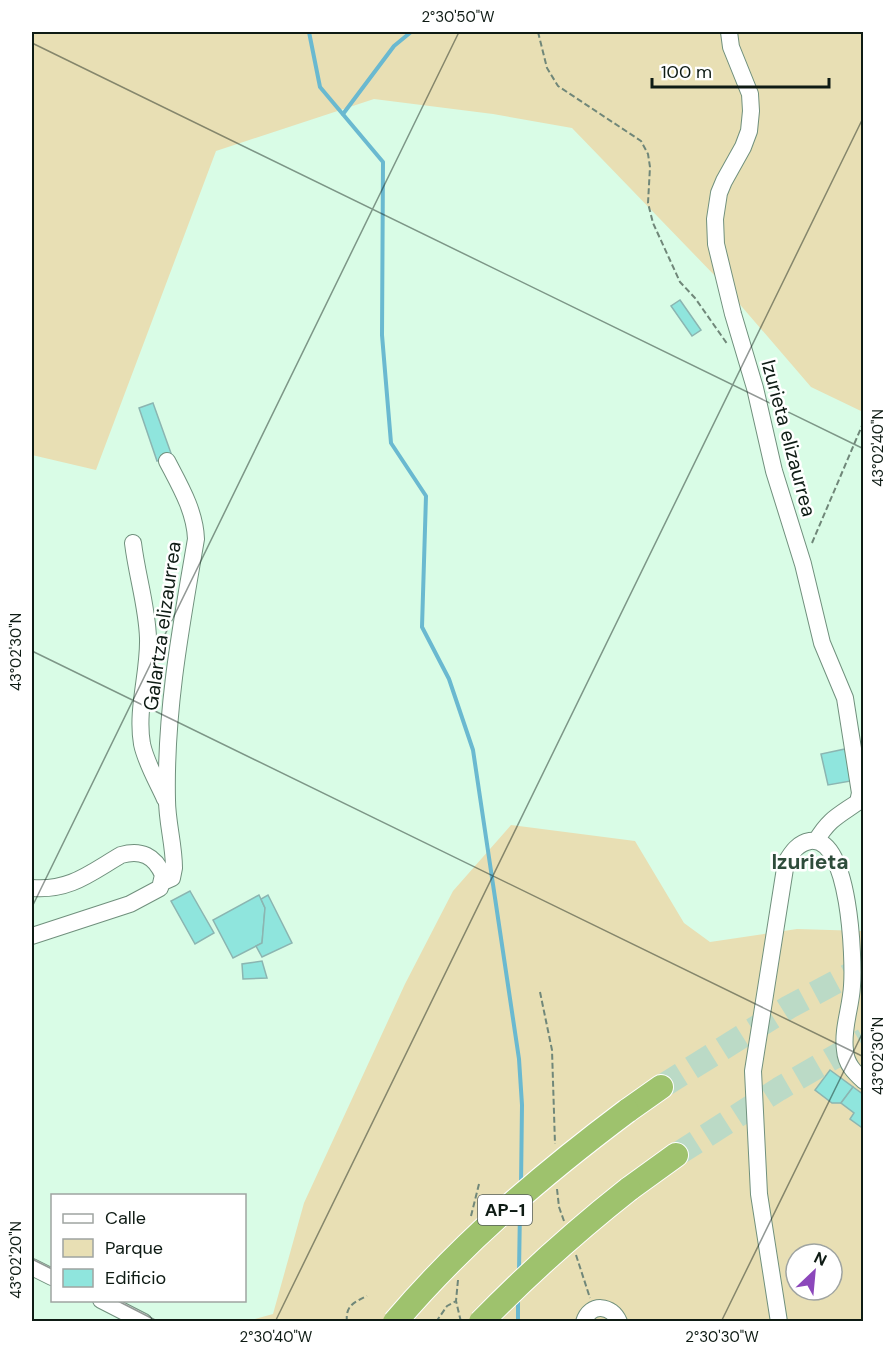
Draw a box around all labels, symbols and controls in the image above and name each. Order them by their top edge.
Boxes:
text: 2°30'50"W [421,7,495,27]
scale bar [652,51,829,89]
text: 100 m [661,60,712,84]
street label: Izurieta elizaurrea [756,357,822,519]
text: 43°02'40"N [868,409,888,487]
street label: Galartza elizaurrea [137,540,187,712]
text: 43°02'30"N [6,613,26,691]
district label: Izurieta [771,848,849,876]
text: 43°02'30"N [868,1017,888,1095]
legend [51,1194,246,1302]
road number: AP-1 [478,1195,532,1225]
text: Calle [105,1206,146,1230]
text: 43°02'20"N [6,1221,26,1299]
text: Parque [105,1236,163,1260]
north arrow [784,1242,844,1302]
text: N [811,1247,830,1271]
text: Edificio [105,1266,166,1290]
text: 2°30'40"W [240,1327,313,1347]
text: 2°30'30"W [685,1327,759,1347]

